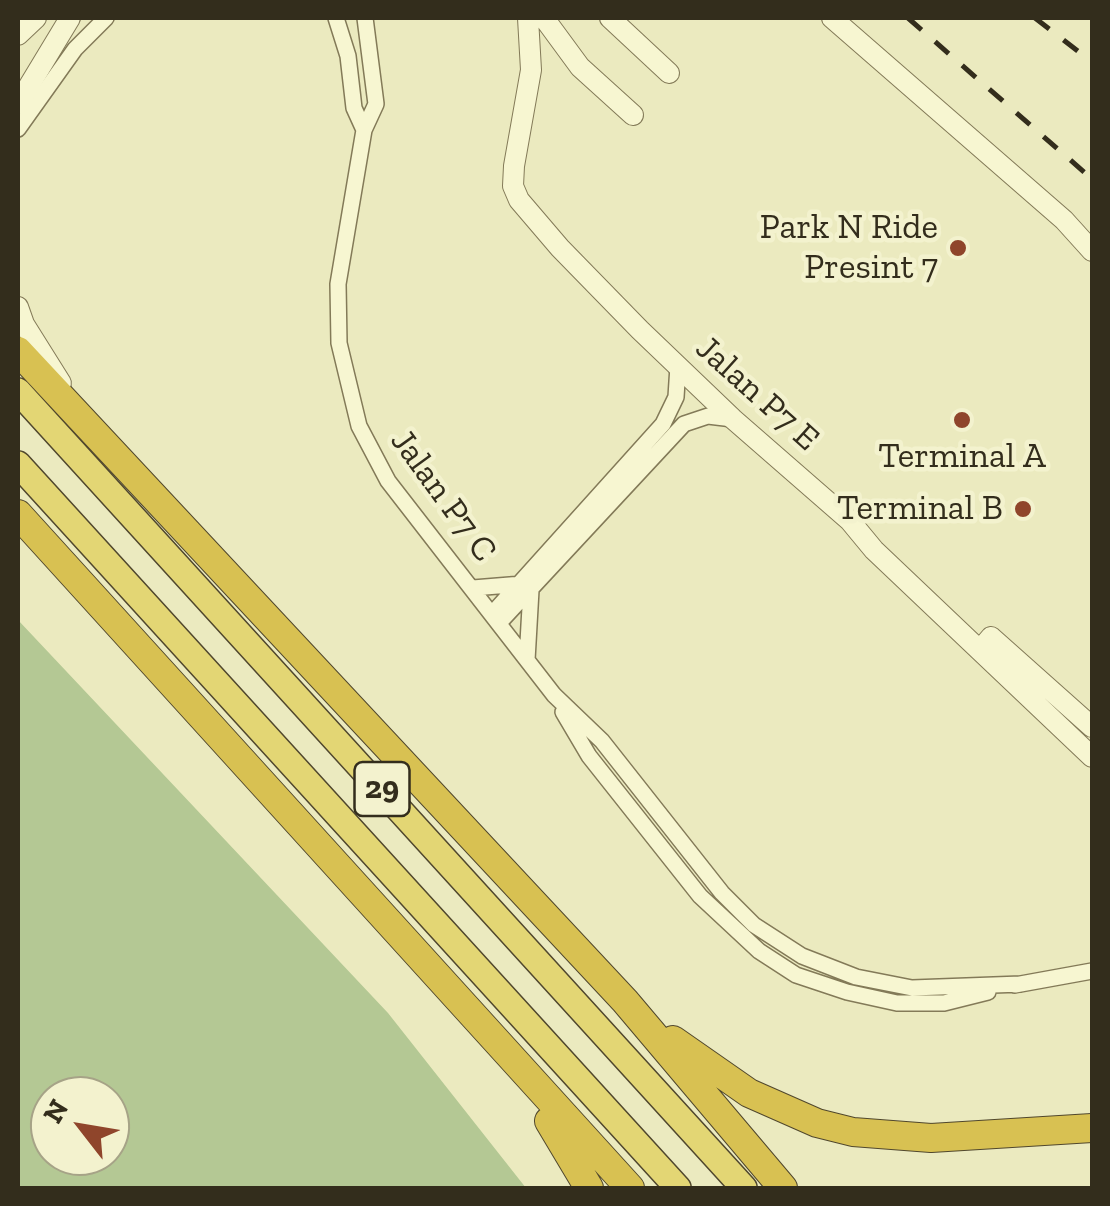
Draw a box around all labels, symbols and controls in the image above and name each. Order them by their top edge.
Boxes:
place label: Park N Ride Presint 7 [760,207,938,289]
marker: Park N Ride Presint 7 [947,237,969,259]
street label: Jalan P7 E [687,328,827,460]
marker: Terminal A [951,409,973,431]
street label: Jalan P7 C [381,422,505,570]
place label: Terminal A [878,436,1046,478]
place label: Terminal B [837,488,1003,530]
marker: Terminal B [1012,498,1034,520]
road number: 29 [354,762,410,816]
north arrow [30,1076,130,1176]
text: N [36,1094,75,1129]

